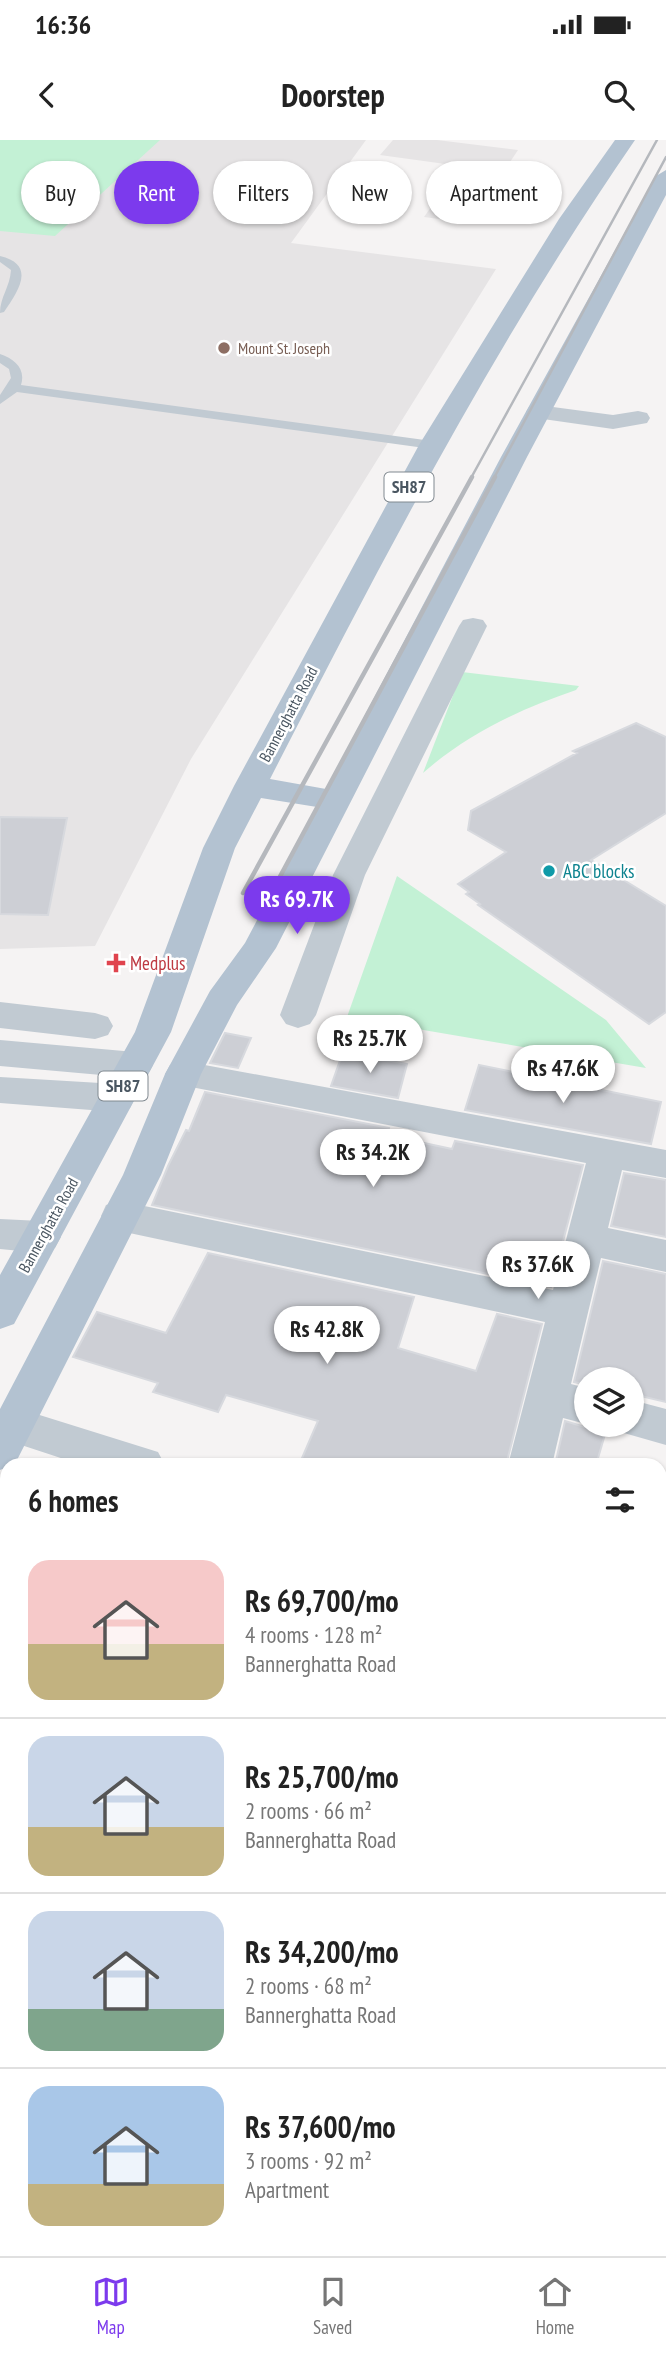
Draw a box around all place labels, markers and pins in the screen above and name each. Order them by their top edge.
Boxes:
place label: Mount St. Joseph [238,338,330,358]
marker: Mount St. Joseph [216,340,232,356]
place label: ABC blocks [563,859,635,883]
marker: ABC blocks [541,863,557,879]
pin: Rs 69.7K [225,876,369,936]
place label: Medplus [130,951,186,975]
marker: Medplus [108,955,124,971]
pin: Rs 25.7K [298,1016,442,1075]
pin: Rs 47.6K [491,1046,635,1105]
pin: Rs 34.2K [301,1130,445,1189]
pin: Rs 37.6K [466,1242,610,1301]
pin: Rs 42.8K [255,1306,399,1366]

